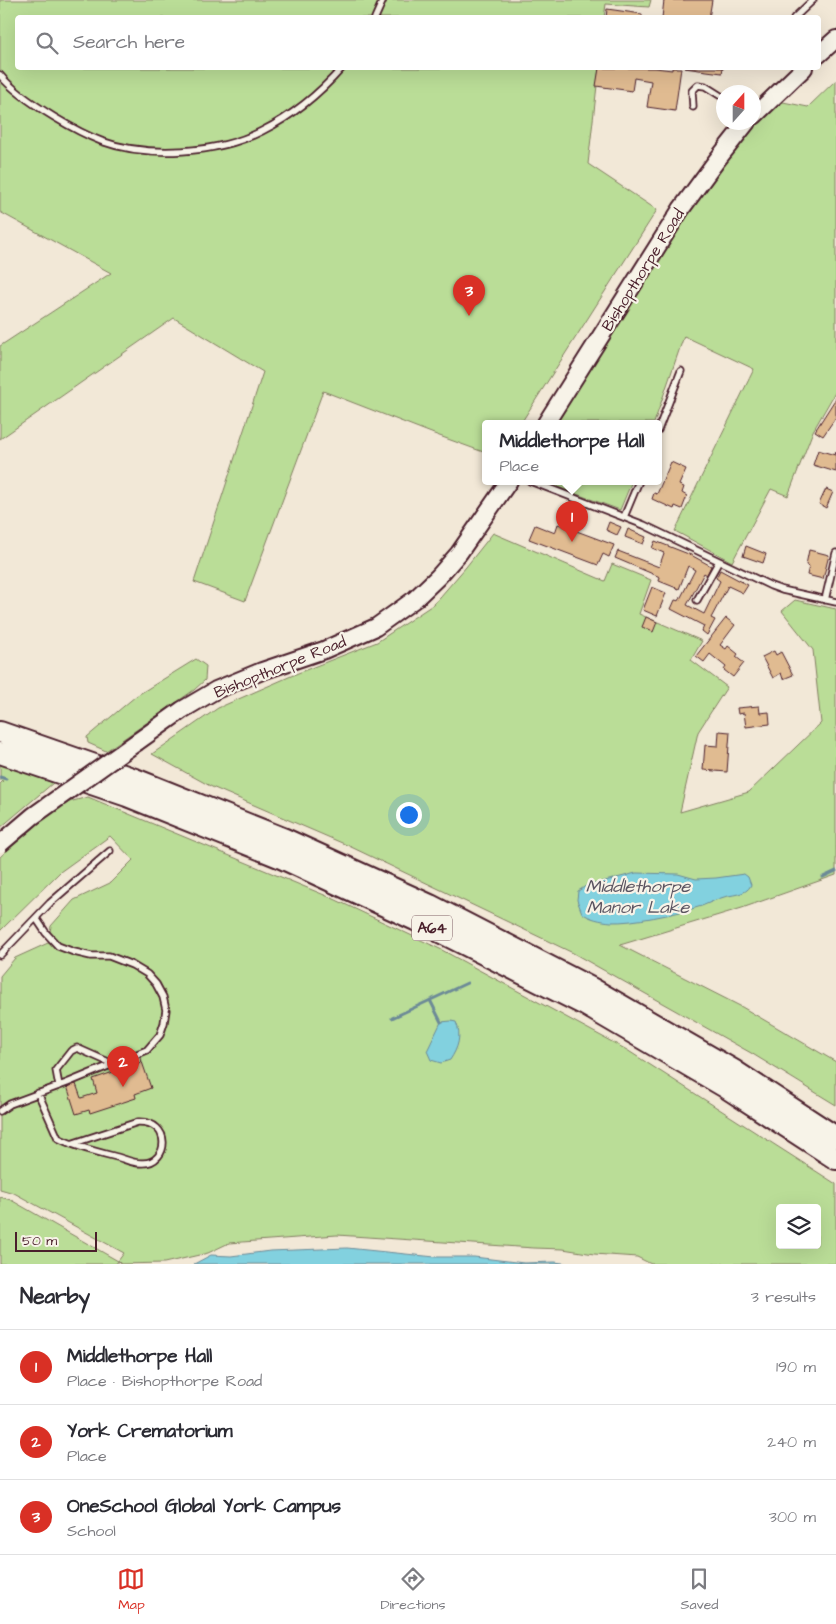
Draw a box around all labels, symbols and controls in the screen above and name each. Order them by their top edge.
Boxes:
search box [15,15,821,70]
icon: search [33,29,61,57]
text: Search here [73,29,185,56]
north arrow [716,85,761,130]
street label: Bishopthorpe Road [596,205,690,335]
pin: 3 [453,275,485,316]
popup [482,420,662,485]
text: Middlethorpe Hall [499,428,645,455]
text: Place [499,455,539,477]
pin: 1 [556,501,588,542]
street label: Bishopthorpe Road [211,630,349,704]
your location [396,802,422,828]
water label: Middlethorpe Manor Lake [586,874,692,920]
road number: A64 [412,916,452,940]
pin: 2 [107,1046,139,1087]
map controls [776,1204,821,1249]
button: layers [776,1204,821,1249]
scale bar [15,1229,98,1252]
text: 50 m [22,1231,57,1251]
text: Nearby [20,1282,90,1311]
text: 3 results [751,1286,816,1308]
text: Middlethorpe Hall [67,1343,212,1370]
text: 1 [35,1356,37,1378]
text: 190 m [776,1356,816,1378]
text: Place · Bishopthorpe Road [67,1370,262,1392]
text: York Crematorium [67,1418,232,1445]
text: 2 [31,1431,41,1453]
text: 240 m [767,1431,816,1453]
text: Place [67,1445,107,1467]
text: OneSchool Global York Campus [67,1493,341,1520]
text: 3 [32,1506,40,1528]
text: 300 m [769,1506,816,1528]
text: School [67,1520,116,1542]
tab: Map [117,1565,145,1615]
tab: Directions [380,1565,445,1615]
tab: Saved [680,1565,719,1615]

